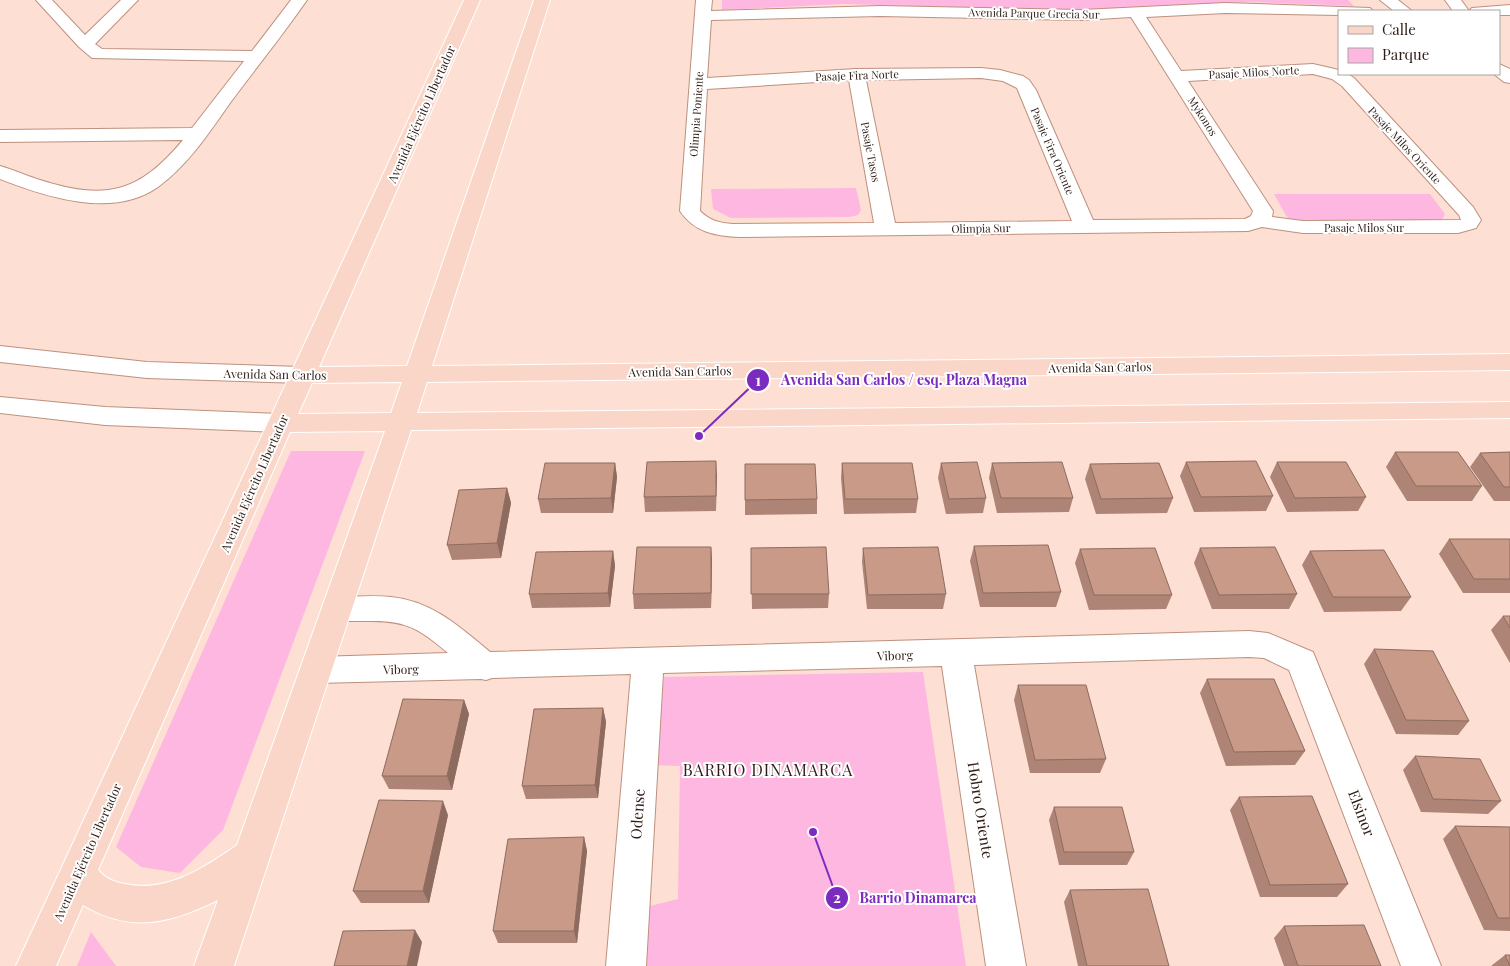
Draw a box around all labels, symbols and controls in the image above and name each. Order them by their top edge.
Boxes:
street label: Avenida Parque Grecia Sur [967,4,1100,22]
legend [1338,10,1500,75]
text: Calle [1382,19,1416,39]
street label: Avenida Ejército Libertador [383,42,459,186]
text: Parque [1382,44,1429,64]
street label: Pasaje Milos Norte [1208,62,1300,82]
street label: Pasaje Fira Norte [815,66,900,84]
street label: Olimpia Poniente [686,70,706,157]
street label: Mykonos [1185,93,1221,139]
street label: Pasaje Milos Oriente [1365,103,1445,187]
street label: Pasaje Fira Oriente [1028,105,1078,197]
street label: Pasaje Tasos [858,121,884,184]
street label: Olimpia Sur [951,220,1011,236]
street label: Pasaje Milos Sur [1324,220,1404,235]
street label: Avenida San Carlos [1047,358,1152,376]
street label: Avenida San Carlos [627,362,732,380]
street label: Avenida San Carlos [222,365,327,383]
callout: Avenida San Carlos / esq. Plaza Magna [746,366,1037,395]
text: 1 [755,370,761,390]
text: Avenida San Carlos / esq. Plaza Magna [780,370,1028,389]
street label: Avenida Ejército Libertador [216,411,292,555]
street label: Viborg [876,646,914,664]
street label: Viborg [382,661,420,677]
district label: BARRIO DINAMARCA [683,759,853,780]
street label: Hobro Oriente [963,760,999,860]
street label: Avenida Ejército Libertador [49,780,125,924]
street label: Elsinor [1344,787,1380,839]
street label: Odense [625,788,649,840]
callout: Barrio Dinamarca [825,883,987,912]
text: 2 [833,887,841,907]
text: Barrio Dinamarca [860,888,977,907]

